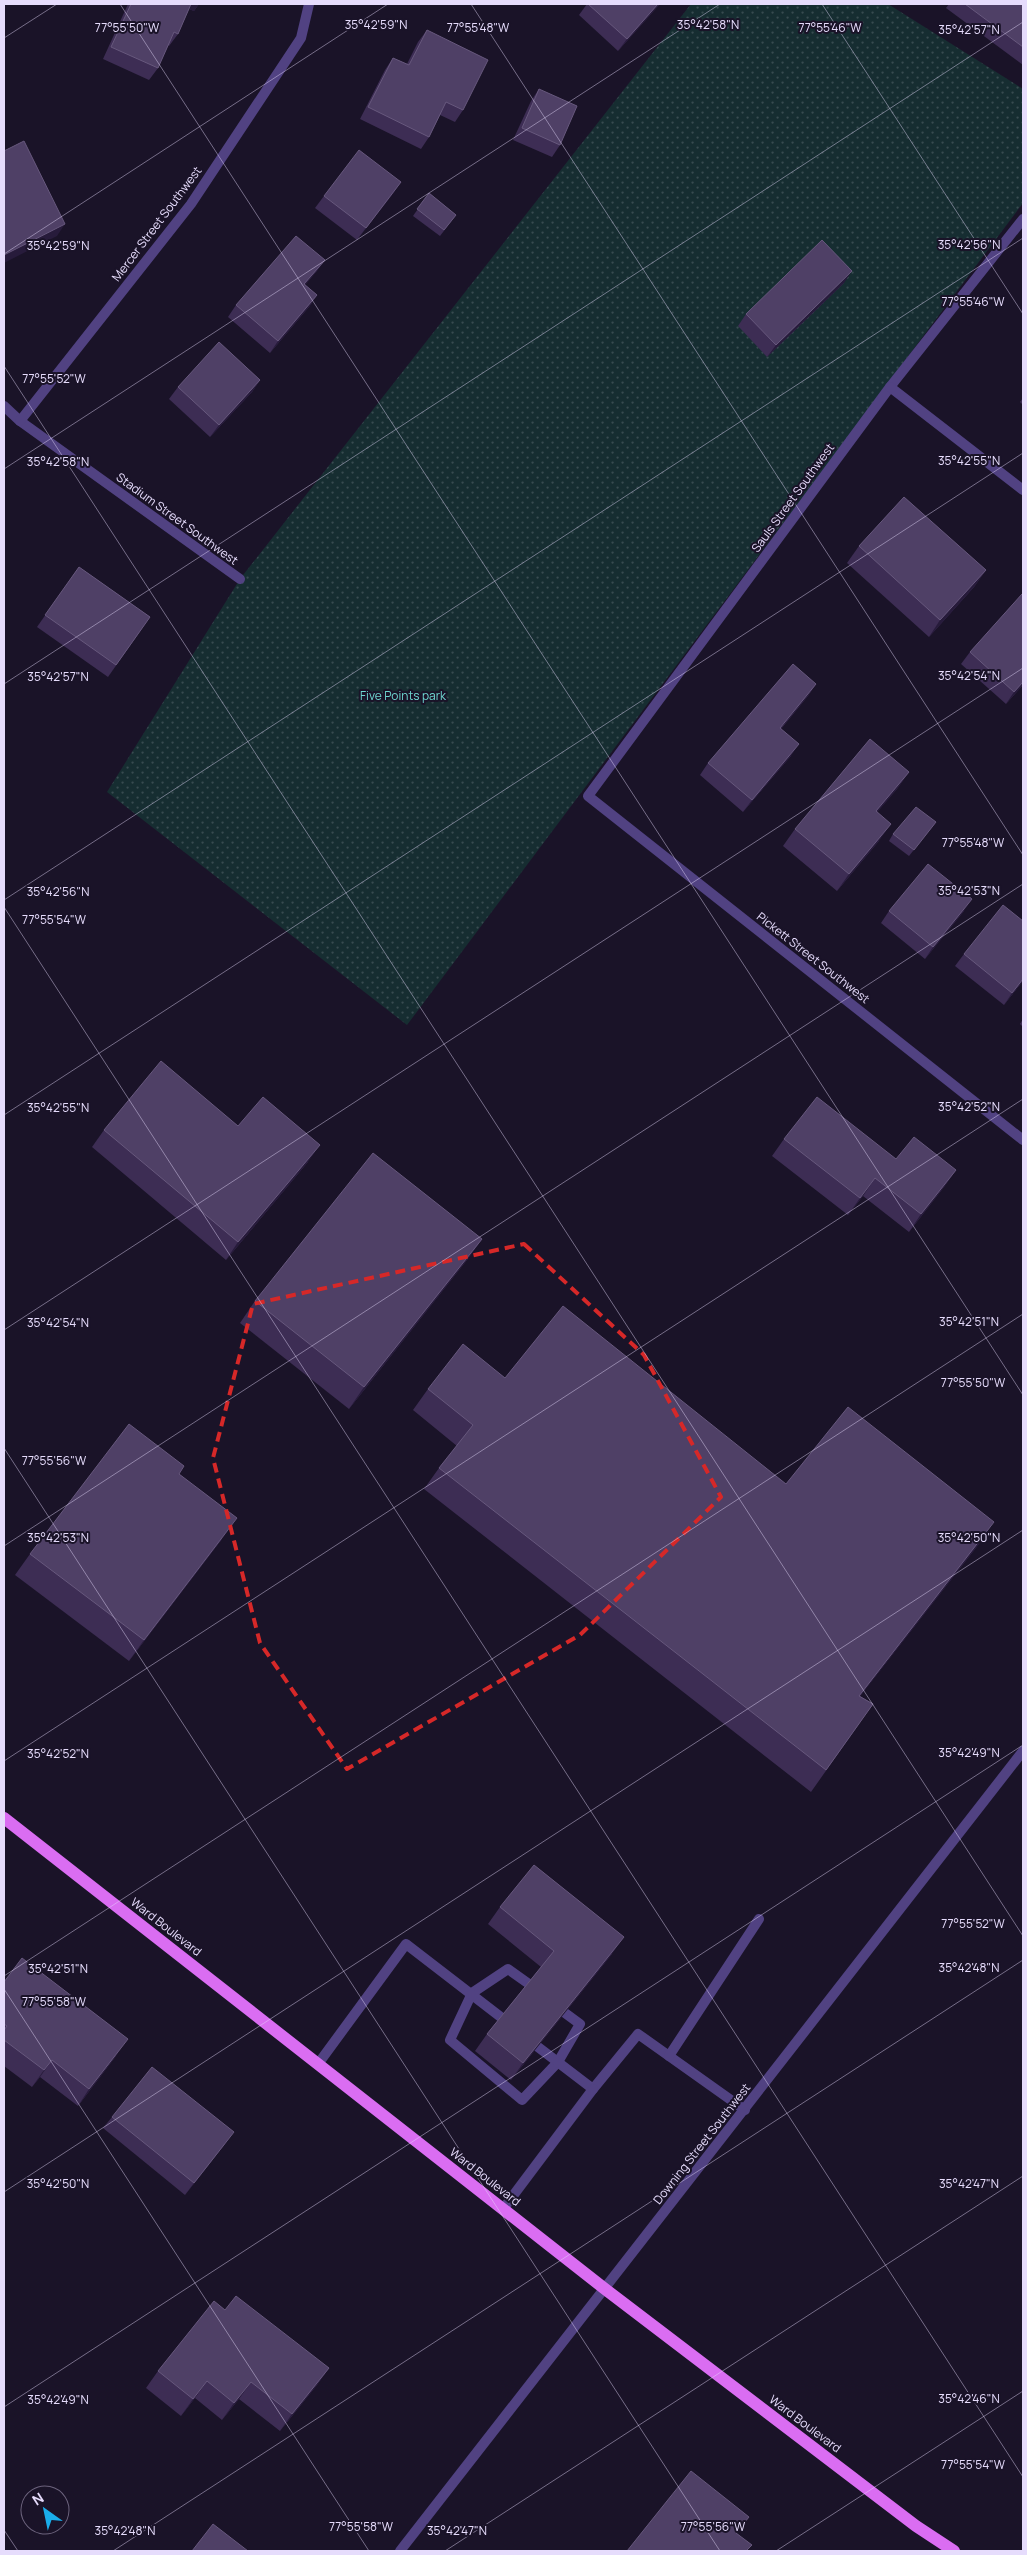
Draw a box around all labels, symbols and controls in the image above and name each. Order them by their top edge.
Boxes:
text: 35°42'59"N [345,16,407,33]
text: 35°42'58"N [677,16,739,33]
text: 77°55'50"W [95,19,160,36]
text: 77°55'48"W [447,19,510,36]
text: 77°55'46"W [798,19,862,36]
text: 35°42'57"N [938,21,1000,38]
street label: Mercer Street Southwest [108,163,206,285]
text: 35°42'56"N [938,236,1000,253]
text: 35°42'59"N [27,237,89,254]
text: 77°55'46"W [941,293,1005,310]
text: 77°55'52"W [22,370,87,387]
street label: Sauls Street Southwest [747,440,838,556]
text: 35°42'55"N [938,452,1000,469]
text: 35°42'58"N [27,453,89,470]
street label: Stadium Street Southwest [113,469,242,569]
text: 35°42'54"N [938,667,1000,684]
text: 35°42'57"N [27,668,89,685]
park label: Five Points park [360,687,447,704]
text: 77°55'48"W [942,834,1005,851]
text: 35°42'53"N [938,882,1000,899]
text: 35°42'56"N [27,883,89,900]
street label: Pickett Street Southwest [753,908,874,1007]
text: 77°55'54"W [22,911,87,928]
text: 35°42'52"N [938,1098,1000,1115]
text: 35°42'55"N [27,1099,89,1116]
text: 35°42'51"N [939,1313,999,1330]
text: 35°42'54"N [27,1314,89,1331]
text: 77°55'50"W [941,1374,1006,1391]
text: 77°55'56"W [22,1452,87,1469]
text: 35°42'53"N [27,1529,89,1546]
text: 35°42'50"N [938,1529,1000,1546]
text: 35°42'49"N [938,1744,1000,1761]
text: 35°42'52"N [27,1745,89,1762]
street label: Ward Boulevard [127,1893,205,1960]
text: 77°55'52"W [941,1915,1006,1932]
text: 35°42'48"N [939,1959,999,1976]
text: 35°42'51"N [28,1960,88,1977]
text: 77°55'58"W [22,1993,87,2010]
street label: Downing Street Southwest [649,2080,754,2208]
street label: Ward Boulevard [446,2143,524,2210]
text: 35°42'50"N [27,2175,89,2192]
text: 35°42'47"N [939,2175,999,2192]
text: 35°42'46"N [938,2390,1000,2407]
text: 35°42'49"N [27,2391,89,2408]
street label: Ward Boulevard [766,2391,845,2456]
text: 77°55'54"W [941,2456,1006,2473]
north arrow [20,2485,70,2535]
text: N [28,2488,47,2509]
text: 77°55'58"W [329,2518,394,2535]
text: 77°55'56"W [681,2518,746,2535]
text: 35°42'48"N [95,2522,155,2539]
text: 35°42'47"N [427,2522,487,2539]

